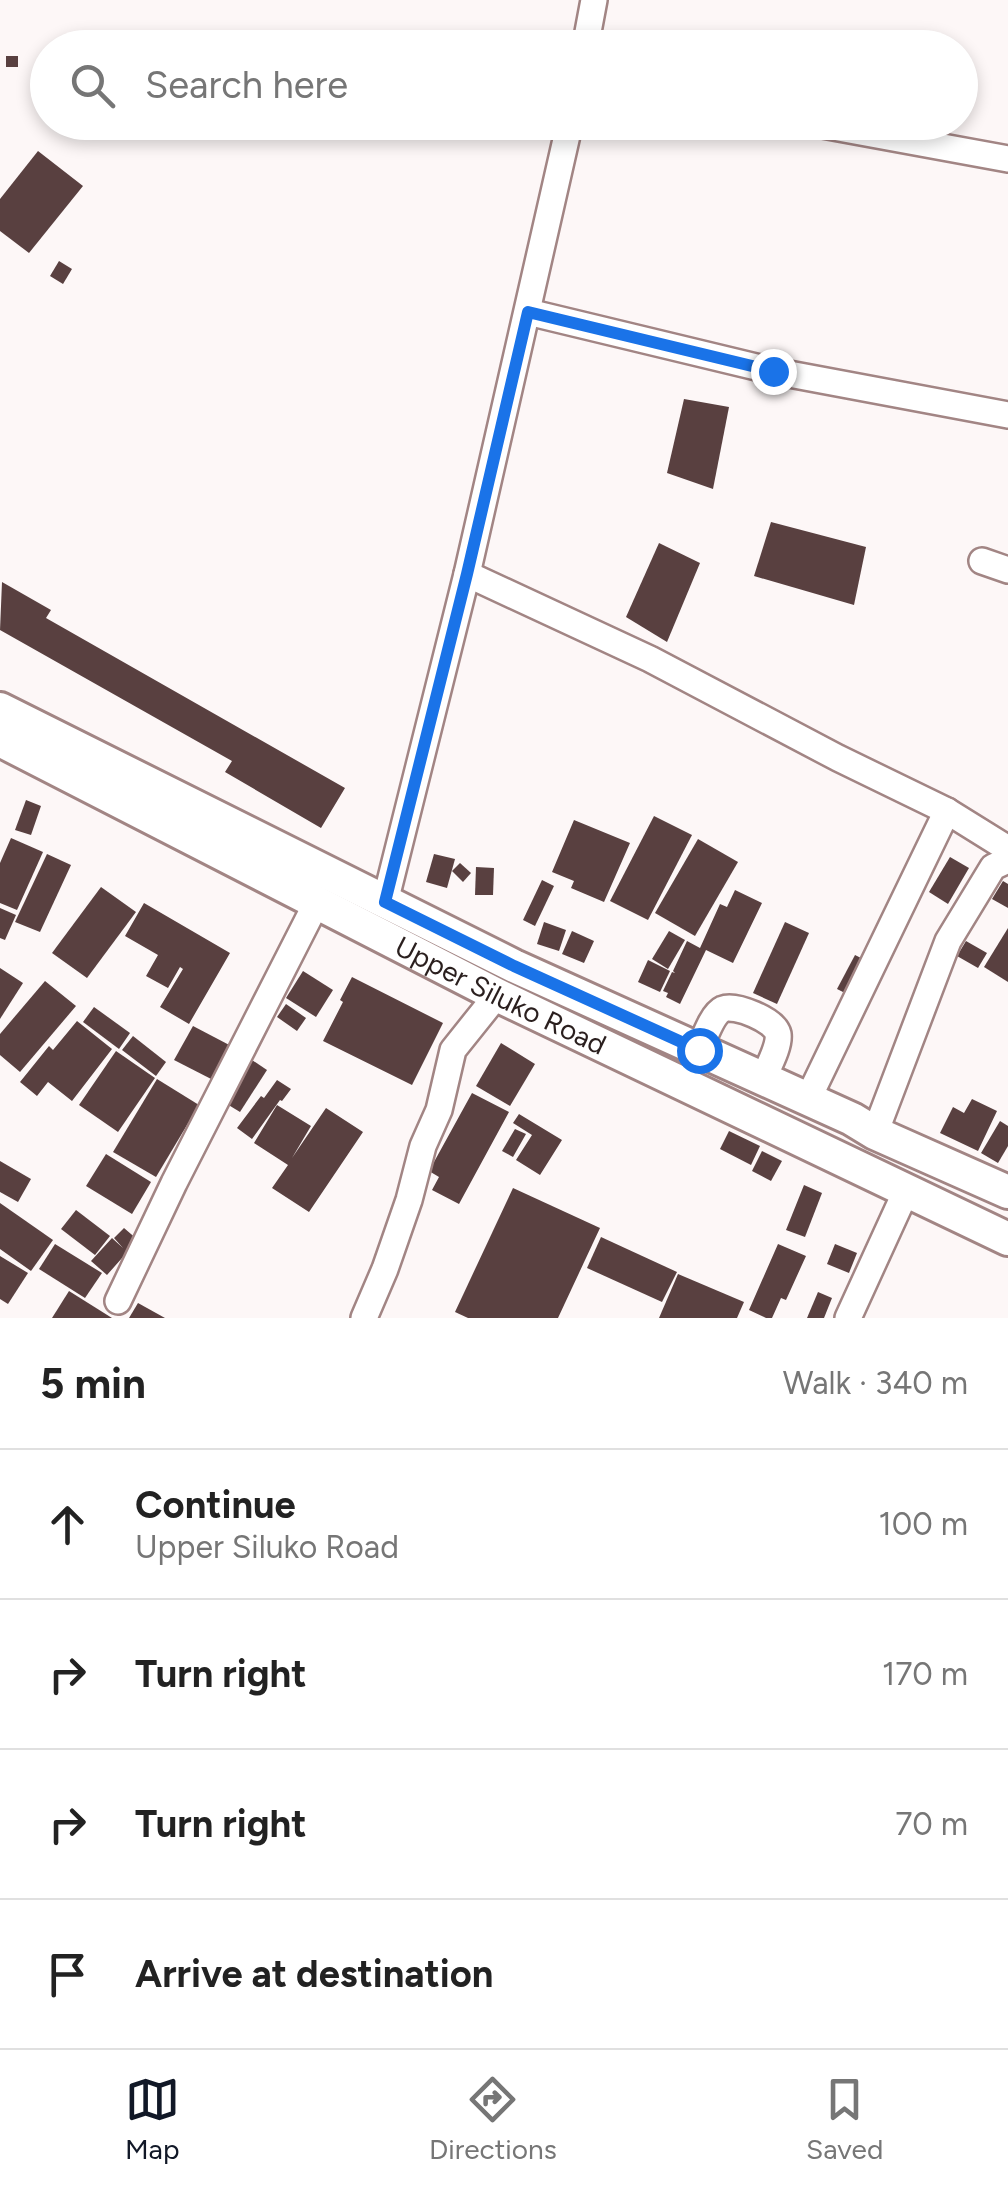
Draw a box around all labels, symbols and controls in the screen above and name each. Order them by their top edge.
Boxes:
search box [30,30,978,140]
icon: search [65,58,120,113]
text: Search here [145,62,348,108]
route end [751,349,797,395]
street label: Upper Siluko Road [389,929,612,1062]
route start [677,1028,723,1074]
text: 5 min [40,1358,146,1409]
text: Walk · 340 m [783,1364,968,1402]
text: Continue [135,1482,296,1528]
icon: ahead [40,1497,95,1552]
text: 100 m [879,1505,968,1543]
text: Upper Siluko Road [135,1528,399,1566]
icon: right [40,1647,95,1702]
text: Turn right [135,1651,307,1697]
text: 170 m [882,1655,968,1693]
icon: right [40,1797,95,1852]
text: Turn right [135,1801,307,1847]
text: 70 m [895,1805,968,1843]
icon: arrive [40,1947,95,2002]
text: Arrive at destination [135,1951,493,1997]
tab: Map [125,2072,180,2166]
tab: Directions [429,2072,557,2166]
tab: Saved [806,2072,883,2166]

